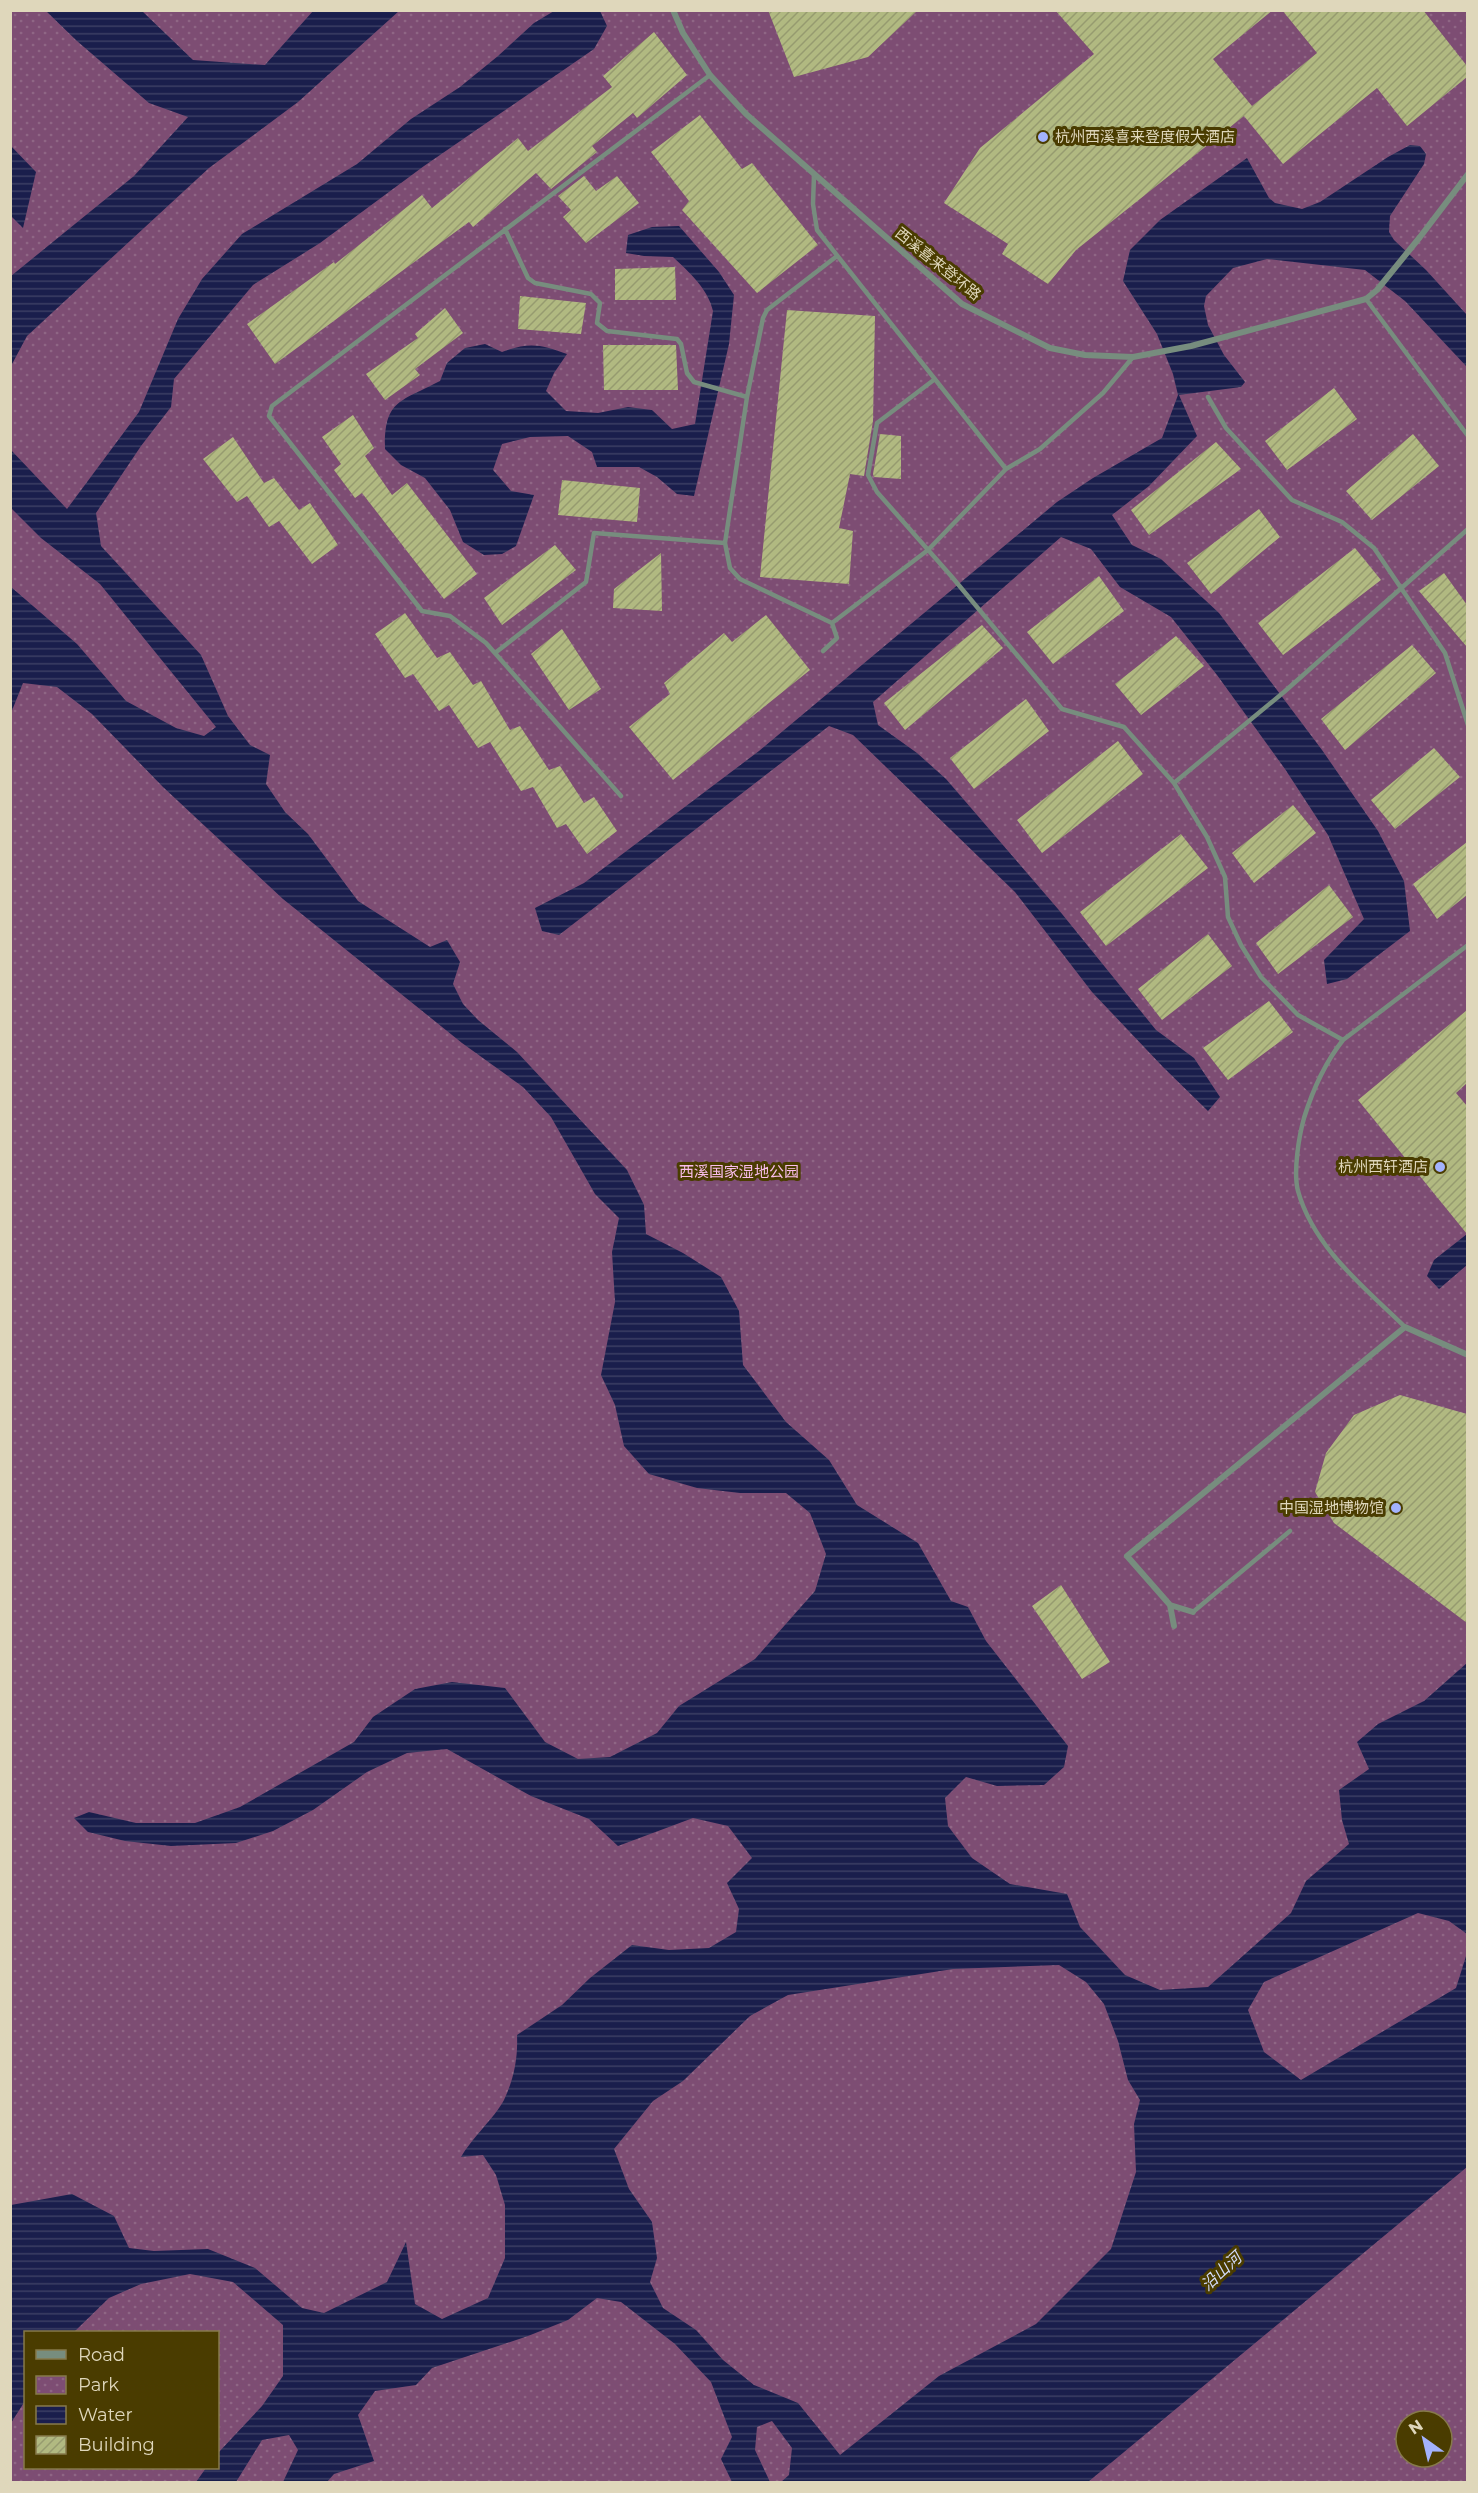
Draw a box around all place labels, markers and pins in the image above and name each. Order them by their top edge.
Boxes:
place label: 杭州西溪喜来登度假大酒店 [1055,127,1235,146]
marker: 杭州西溪喜来登度假大酒店 [1036,130,1050,144]
place label: 杭州西轩酒店 [1338,1157,1428,1176]
marker: 杭州西轩酒店 [1433,1160,1447,1174]
place label: 中国湿地博物馆 [1279,1498,1384,1517]
marker: 中国湿地博物馆 [1389,1501,1403,1515]

